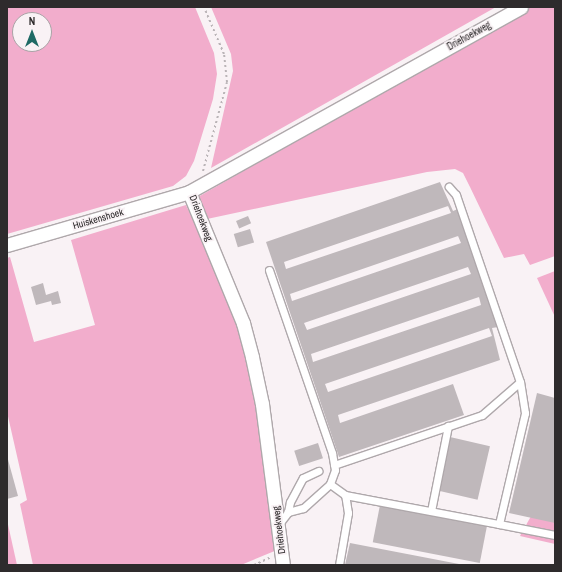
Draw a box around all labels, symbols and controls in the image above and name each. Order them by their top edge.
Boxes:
north arrow [12,12,52,52]
text: N [29,14,35,28]
street label: Driehoekweg [445,19,493,53]
street label: Driehoekweg [187,193,215,243]
street label: Huiskenshoek [71,206,125,232]
street label: Driehoekweg [270,505,288,555]

